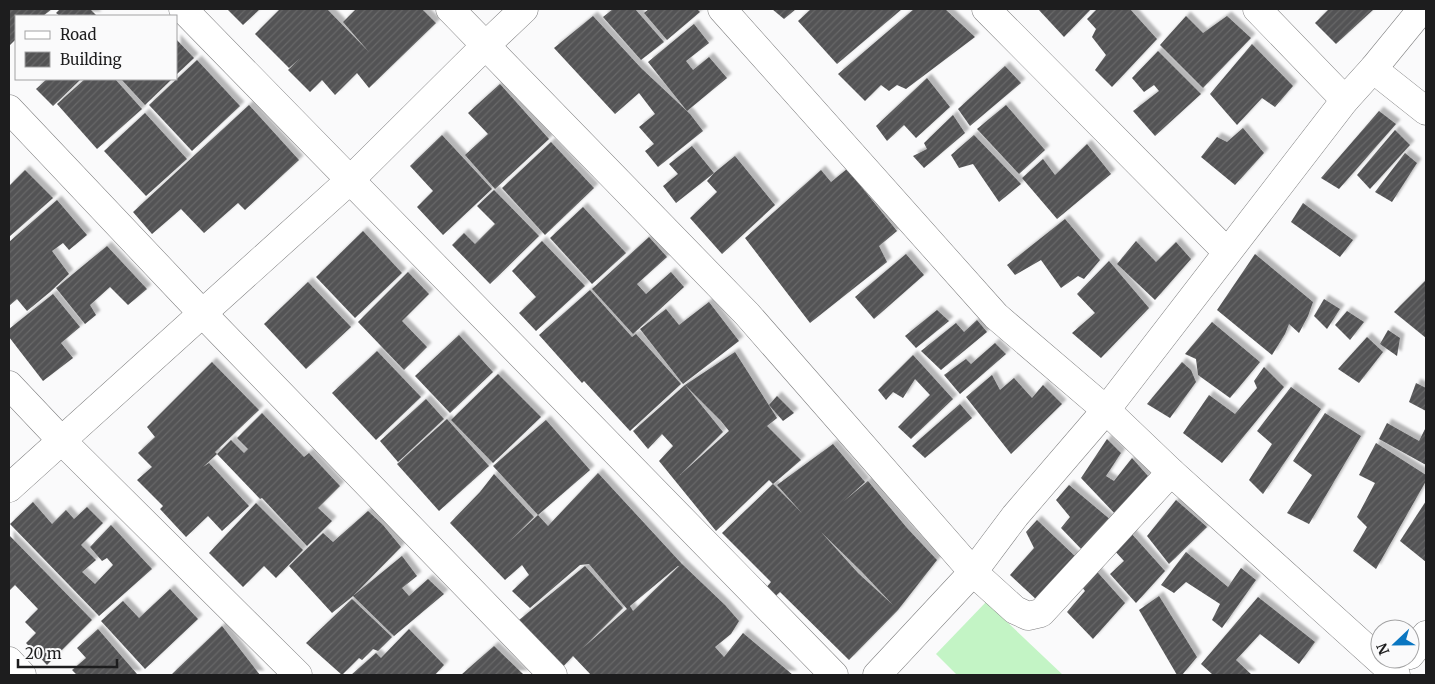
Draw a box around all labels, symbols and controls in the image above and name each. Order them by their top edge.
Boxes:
legend [15,15,178,80]
text: Road [60,25,96,44]
text: Building [60,50,122,69]
north arrow [1370,619,1420,669]
scale bar [18,636,116,668]
text: N [1373,640,1393,657]
text: 20 m [25,644,62,663]

